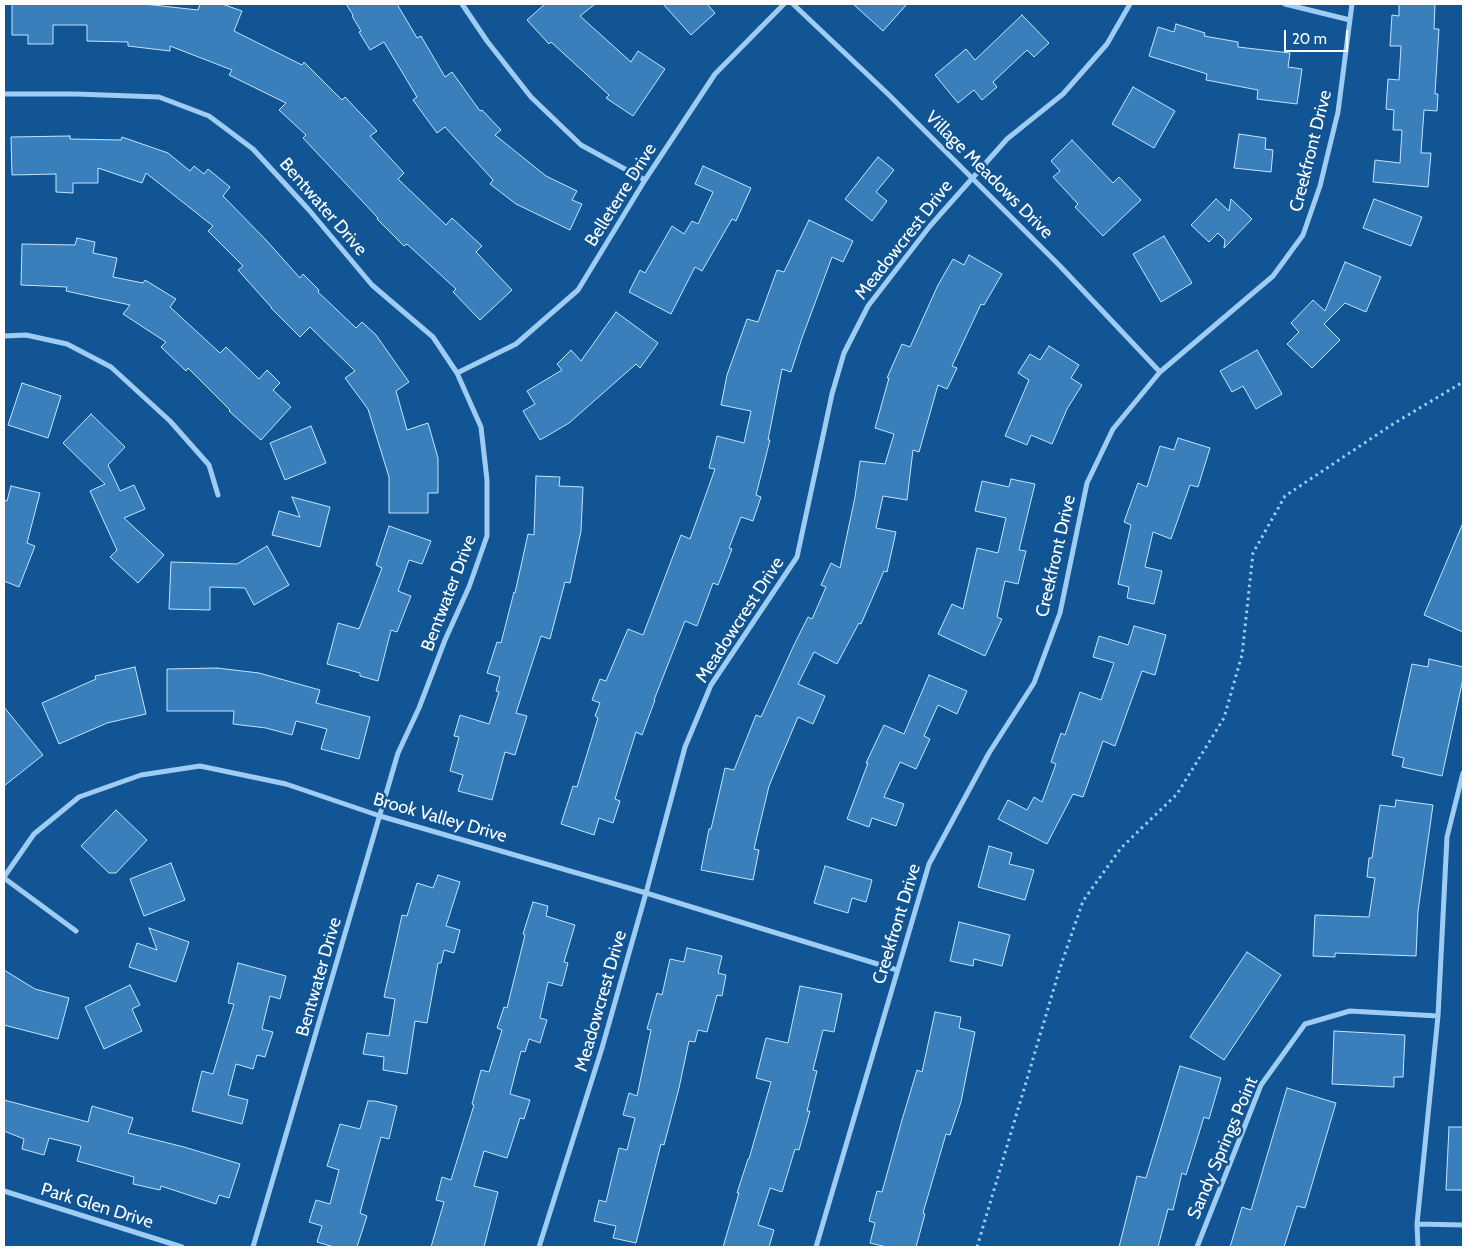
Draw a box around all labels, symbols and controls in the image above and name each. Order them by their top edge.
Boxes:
scale bar [1287,20,1351,52]
text: 20 m [1292,30,1327,48]
street label: Creekfront Drive [1285,88,1337,214]
street label: Village Meadows Drive [921,107,1057,243]
street label: Belleterre Drive [581,139,661,251]
street label: Bentwater Drive [275,154,371,260]
street label: Meadowcrest Drive [851,176,957,304]
street label: Creekfront Drive [1031,493,1081,619]
street label: Bentwater Drive [417,532,481,654]
street label: Meadowcrest Drive [691,553,789,687]
street label: Brook Valley Drive [371,789,509,847]
street label: Creekfront Drive [868,861,926,987]
street label: Bentwater Drive [292,915,346,1039]
street label: Meadowcrest Drive [571,928,631,1074]
street label: Sandy Springs Point [1183,1074,1263,1222]
street label: Park Glen Drive [38,1179,156,1233]

